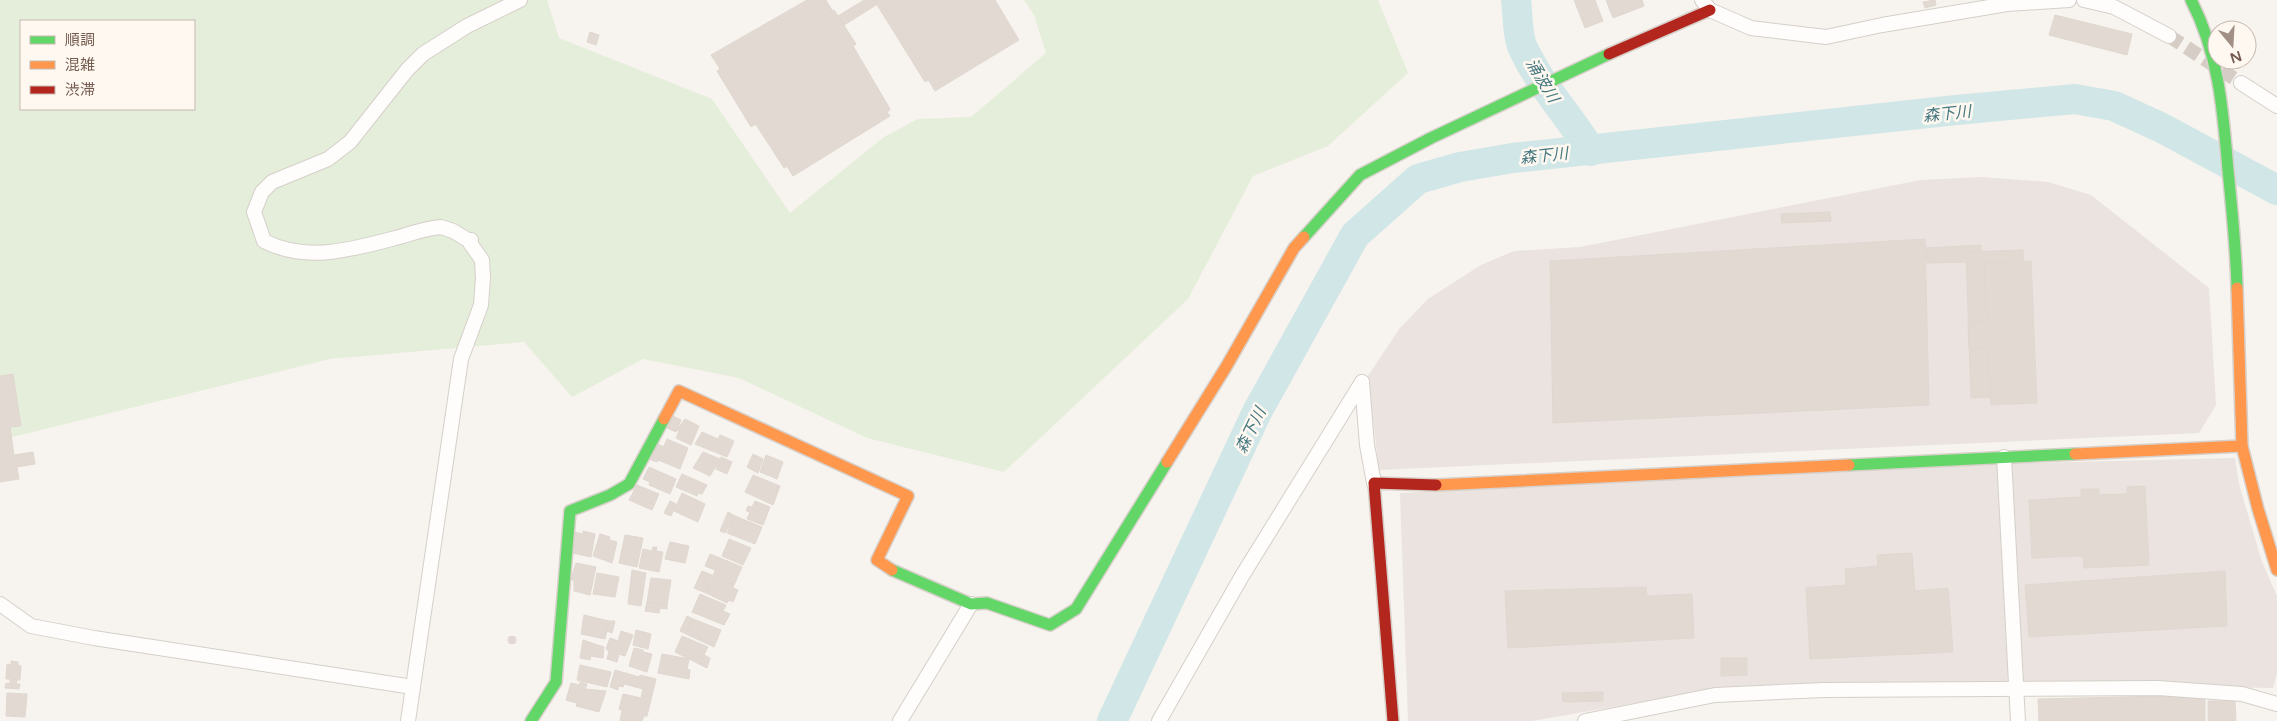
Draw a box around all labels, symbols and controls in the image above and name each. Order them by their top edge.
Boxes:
legend [20,20,195,110]
north arrow [2207,20,2257,70]
text: 順調 [65,31,95,49]
text: N [2228,47,2244,67]
water label: 涌波川 [1521,55,1564,108]
text: 混雑 [65,56,95,74]
text: 渋滞 [65,81,95,99]
water label: 森下川 [1922,101,1974,126]
water label: 森下川 [1519,143,1571,168]
water label: 森下川 [1231,403,1271,456]

